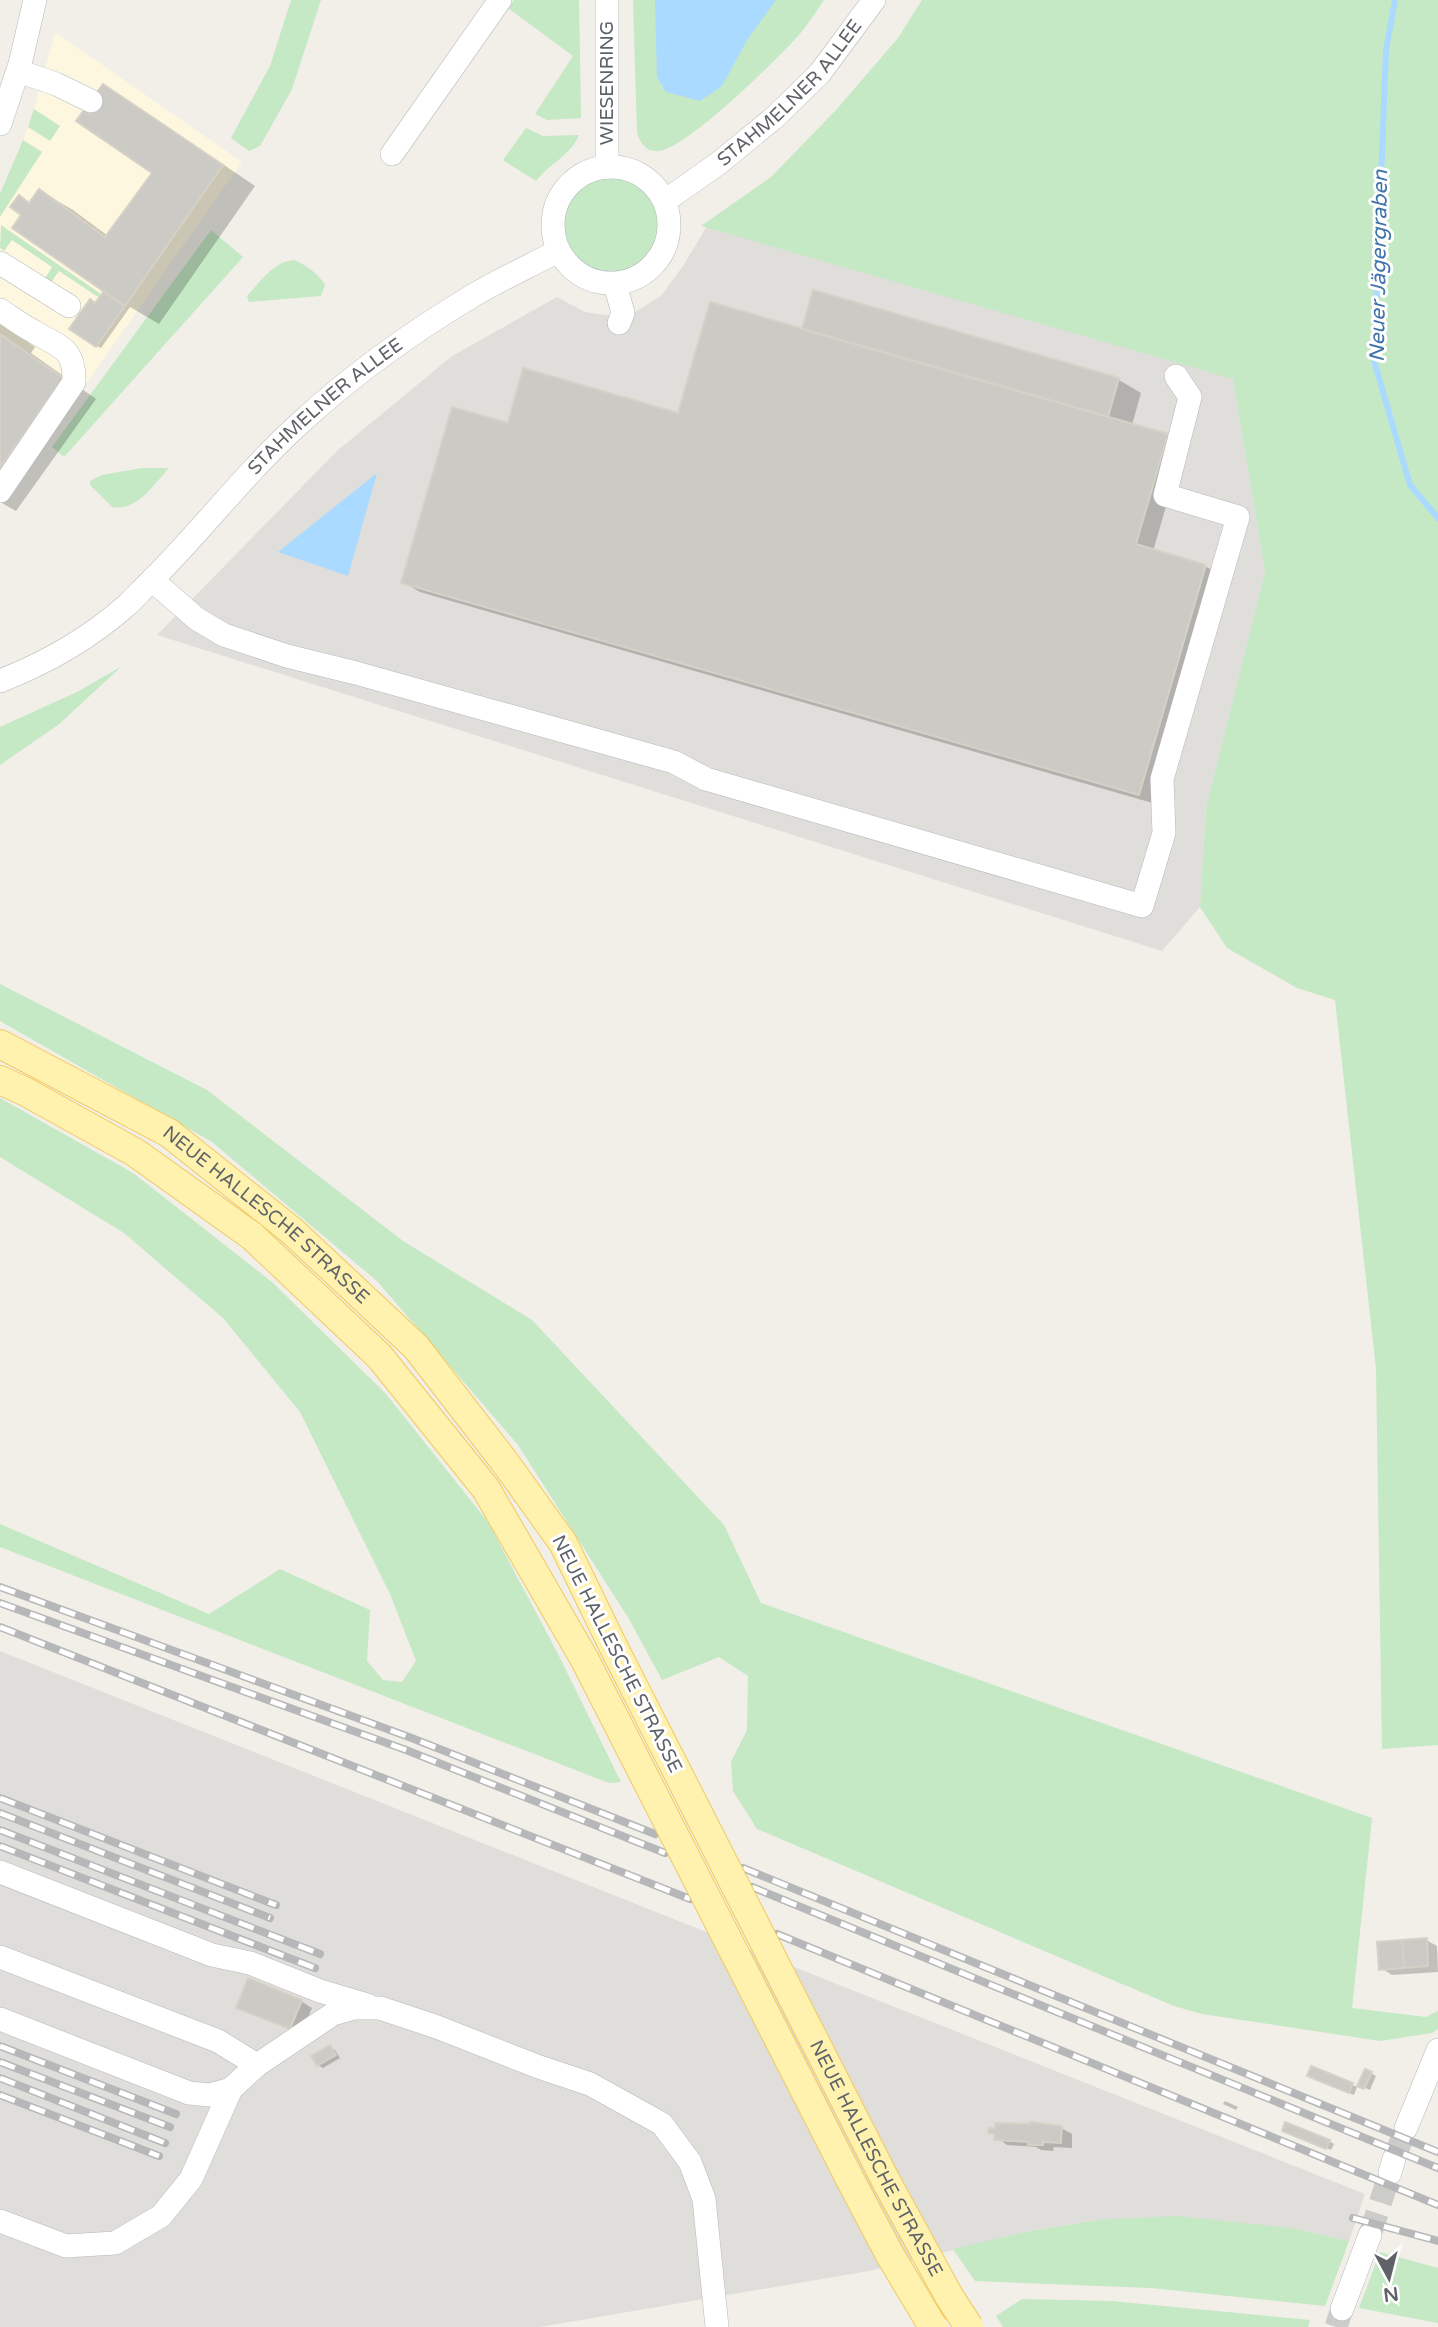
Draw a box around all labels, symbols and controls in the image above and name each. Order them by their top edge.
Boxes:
street label: STAHMELNER ALLEE [713,16,867,171]
street label: WIESENRING [596,21,618,145]
water label: Neuer Jägergraben [1365,169,1393,362]
street label: STAHMELNER ALLEE [243,334,407,479]
street label: NEUE HALLESCHE STRASSE [158,1121,374,1308]
street label: NEUE HALLESCHE STRASSE [547,1532,687,1776]
street label: NEUE HALLESCHE STRASSE [805,2037,947,2280]
north arrow [1354,2243,1424,2313]
text: N [1382,2282,1400,2306]

